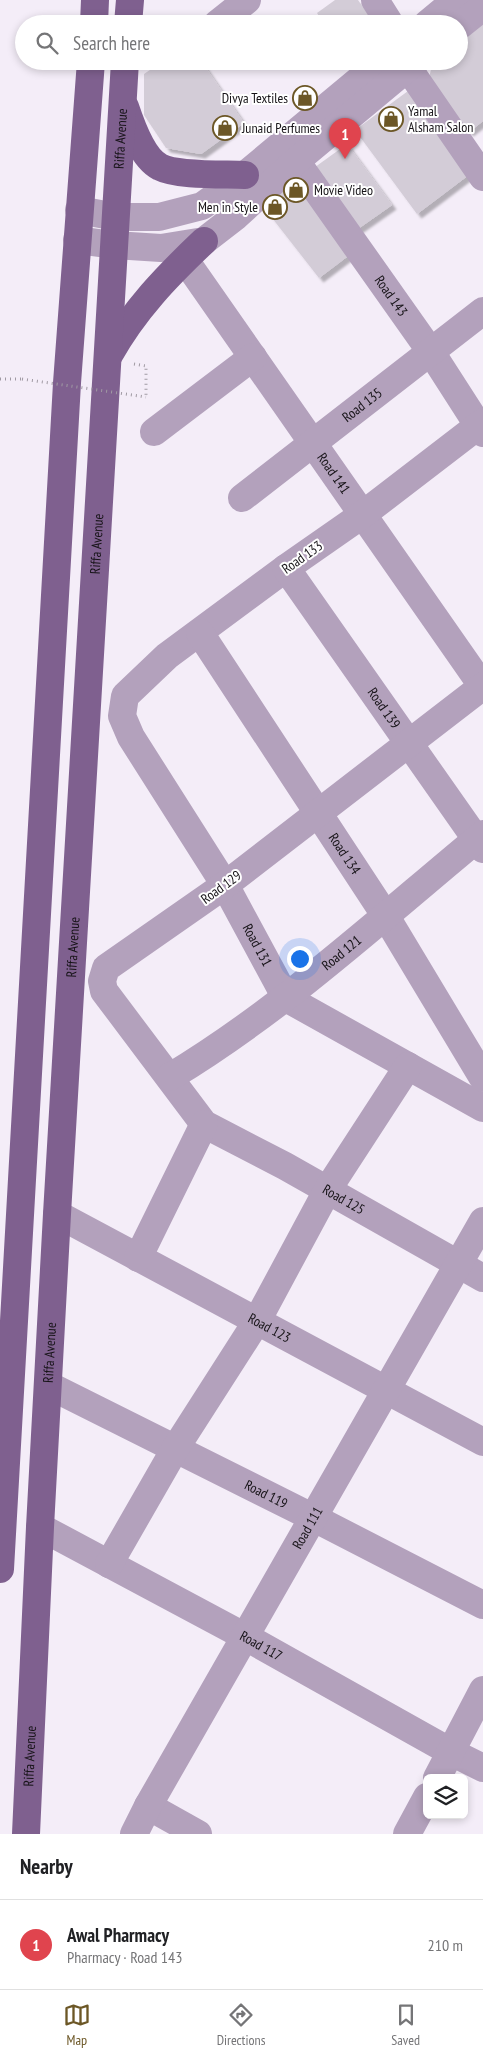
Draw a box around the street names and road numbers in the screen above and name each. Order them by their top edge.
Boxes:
street label: Riffa Avenue [110,108,131,169]
street label: Road 143 [371,272,412,320]
street label: Road 135 [338,384,386,426]
street label: Road 141 [313,449,354,497]
street label: Riffa Avenue [86,513,107,575]
street label: Road 133 [278,537,326,577]
street label: Road 139 [364,684,405,732]
street label: Road 134 [325,830,365,878]
street label: Road 129 [197,866,245,908]
street label: Riffa Avenue [62,916,84,978]
street label: Road 131 [239,921,276,970]
street label: Road 121 [318,931,365,974]
street label: Road 125 [320,1180,368,1218]
street label: Road 123 [245,1309,294,1346]
street label: Riffa Avenue [39,1322,60,1383]
street label: Road 119 [242,1476,291,1512]
street label: Road 111 [288,1503,327,1552]
street label: Road 117 [237,1627,286,1665]
street label: Riffa Avenue [19,1725,40,1787]

